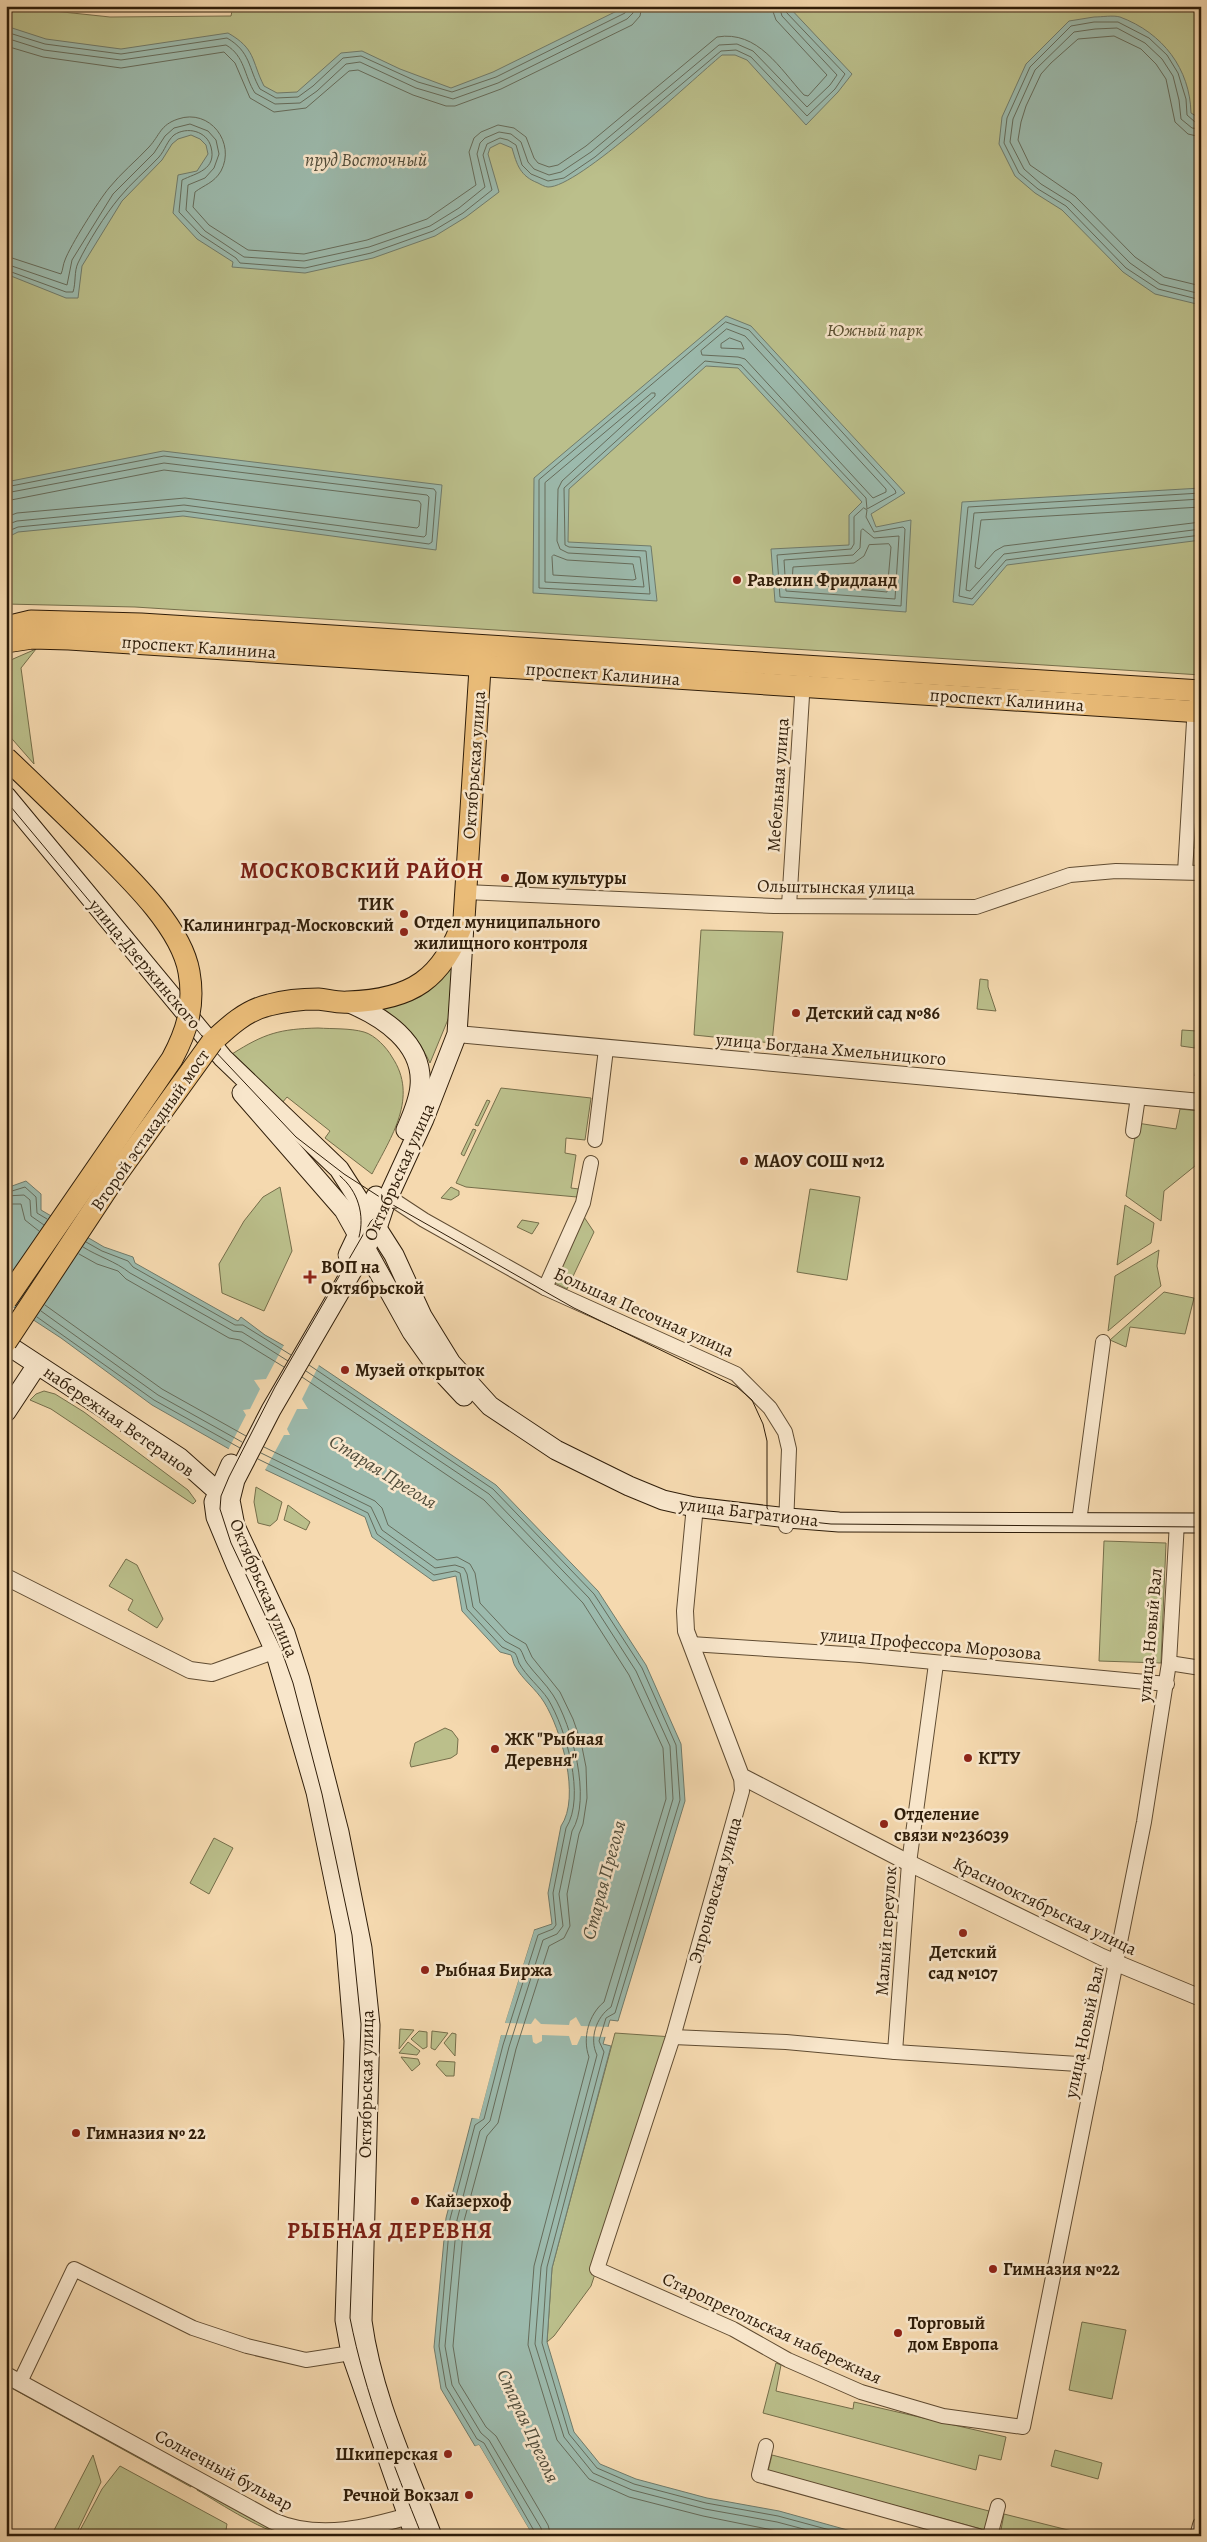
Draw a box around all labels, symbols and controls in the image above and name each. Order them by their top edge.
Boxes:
water label: пруд Восточный [305,147,427,173]
park label: Южный парк [827,318,923,342]
place label: Равелин Фридланд [747,568,897,592]
marker: Равелин Фридланд [731,574,743,586]
street label: проспект Калинина [121,630,278,664]
street label: проспект Калинина [525,657,682,691]
street label: проспект Калинина [929,683,1086,717]
street label: Октябрьская улица [457,689,491,840]
street label: Мебельная улица [761,716,795,853]
district label: МОСКОВСКИЙ РАЙОН [240,856,484,886]
place label: Дом культуры [515,866,627,890]
marker: Дом культуры [499,872,511,884]
street label: Ольштынская улица [757,874,916,900]
place label: ТИК Калининград-Московский [183,892,394,937]
street label: улица Дзержинского [83,893,207,1034]
marker: ТИК Калининград-Московский [398,908,410,920]
place label: Отдел муниципального жилищного контроля [414,910,600,955]
marker: Отдел муниципального жилищного контроля [398,926,410,938]
place label: Детский сад №86 [806,1001,940,1025]
marker: Детский сад №86 [790,1007,802,1019]
street label: улица Богдана Хмельницкого [714,1027,947,1071]
street label: Второй эстакадный мост [85,1044,215,1216]
street label: Октябрьская улица [358,1099,440,1245]
place label: МАОУ СОШ №12 [754,1149,885,1173]
marker: МАОУ СОШ №12 [738,1155,750,1167]
place label: ВОП на Октябрьской [321,1255,425,1300]
street label: Большая Песочная улица [550,1261,738,1363]
marker: ВОП на Октябрьской [303,1270,317,1284]
place label: Музей открыток [355,1358,485,1382]
street label: набережная Ветеранов [39,1360,199,1482]
marker: Музей открыток [339,1364,351,1376]
water label: Старая Преголя [324,1429,442,1516]
street label: улица Багратиона [677,1491,821,1533]
street label: Октябрьская улица [224,1515,304,1662]
street label: улица Новый Вал [1132,1567,1168,1704]
street label: улица Профессора Морозова [818,1622,1043,1666]
place label: ЖК "Рыбная Деревня" [505,1727,604,1772]
marker: ЖК "Рыбная Деревня" [489,1743,501,1755]
place label: КГТУ [978,1746,1021,1770]
marker: КГТУ [962,1752,974,1764]
place label: Отделение связи №236039 [894,1802,1009,1847]
street label: Эпроновская улица [683,1813,748,1966]
water label: Старая Преголя [576,1817,633,1943]
marker: Отделение связи №236039 [878,1818,890,1830]
street label: Краснооктябрьская улица [949,1851,1141,1961]
street label: Малый переулок [869,1865,903,1997]
marker: Детский сад №107 [957,1927,969,1939]
place label: Детский сад №107 [928,1940,998,1985]
place label: Рыбная Биржа [435,1958,553,1982]
marker: Рыбная Биржа [419,1964,431,1976]
street label: улица Новый Вал [1058,1964,1110,2101]
street label: Октябрьская улица [353,2009,379,2158]
place label: Гимназия № 22 [86,2121,206,2145]
marker: Гимназия № 22 [70,2127,82,2139]
place label: Кайзерхоф [425,2189,512,2213]
marker: Кайзерхоф [409,2195,421,2207]
district label: РЫБНАЯ ДЕРЕВНЯ [287,2216,493,2246]
place label: Гимназия №22 [1003,2257,1120,2281]
marker: Гимназия №22 [987,2263,999,2275]
street label: Старопрегольская набережная [658,2267,886,2389]
place label: Торговый дом Европа [907,2311,999,2356]
marker: Торговый дом Европа [892,2327,904,2339]
water label: Старая Преголя [490,2365,566,2487]
street label: Солнечный бульвар [151,2423,297,2517]
place label: Шкиперская [335,2442,438,2466]
marker: Шкиперская [442,2448,454,2460]
place label: Речной Вокзал [343,2483,459,2507]
marker: Речной Вокзал [463,2489,475,2501]

